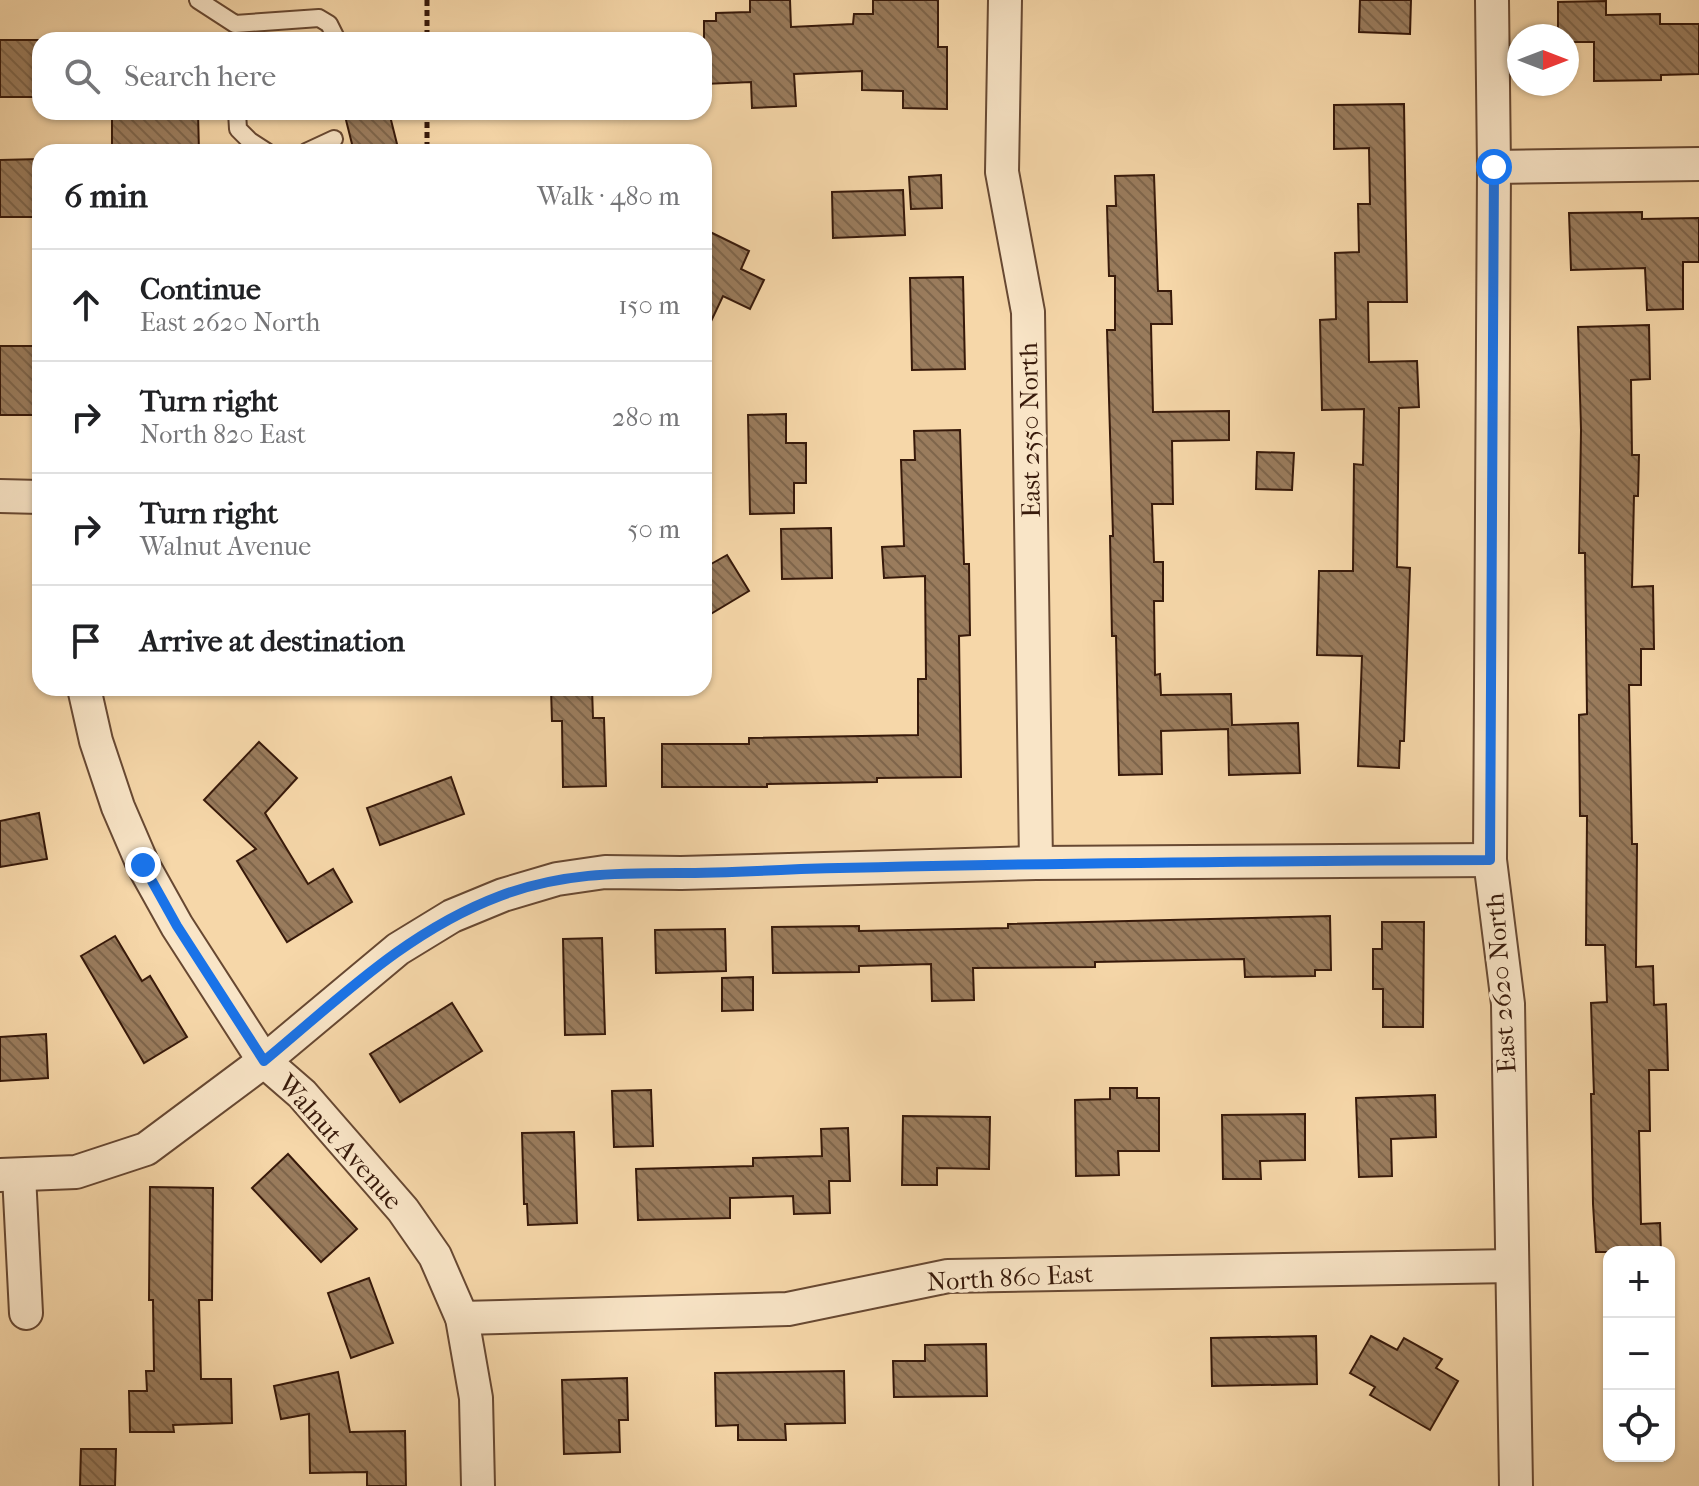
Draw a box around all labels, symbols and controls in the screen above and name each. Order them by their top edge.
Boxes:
north arrow [1507,24,1579,96]
search box [32,32,712,120]
icon: search [60,54,104,98]
text: Search here [124,59,276,94]
route start [1476,149,1512,185]
text: 6 min [64,176,148,216]
text: Walk · 480 m [537,181,680,212]
text: Continue [140,272,261,307]
icon: ahead [64,283,108,327]
text: 150 m [618,290,680,321]
text: East 2620 North [140,307,320,338]
street label: East 2550 North [1013,342,1047,518]
text: Turn right [140,384,278,419]
icon: right [64,395,108,439]
text: 280 m [612,402,680,433]
text: North 820 East [140,419,306,450]
text: Turn right [140,496,278,531]
icon: right [64,507,108,551]
text: 50 m [627,514,680,545]
text: Walnut Avenue [140,531,311,562]
icon: arrive [64,619,108,663]
text: Arrive at destination [140,624,405,659]
route end [125,847,161,883]
street label: East 2620 North [1479,892,1523,1074]
street label: Walnut Avenue [271,1067,409,1216]
map controls [1603,1246,1675,1462]
button: + [1603,1246,1675,1318]
street label: North 860 East [926,1258,1095,1298]
button: − [1603,1318,1675,1390]
button: locate [1603,1390,1675,1462]

